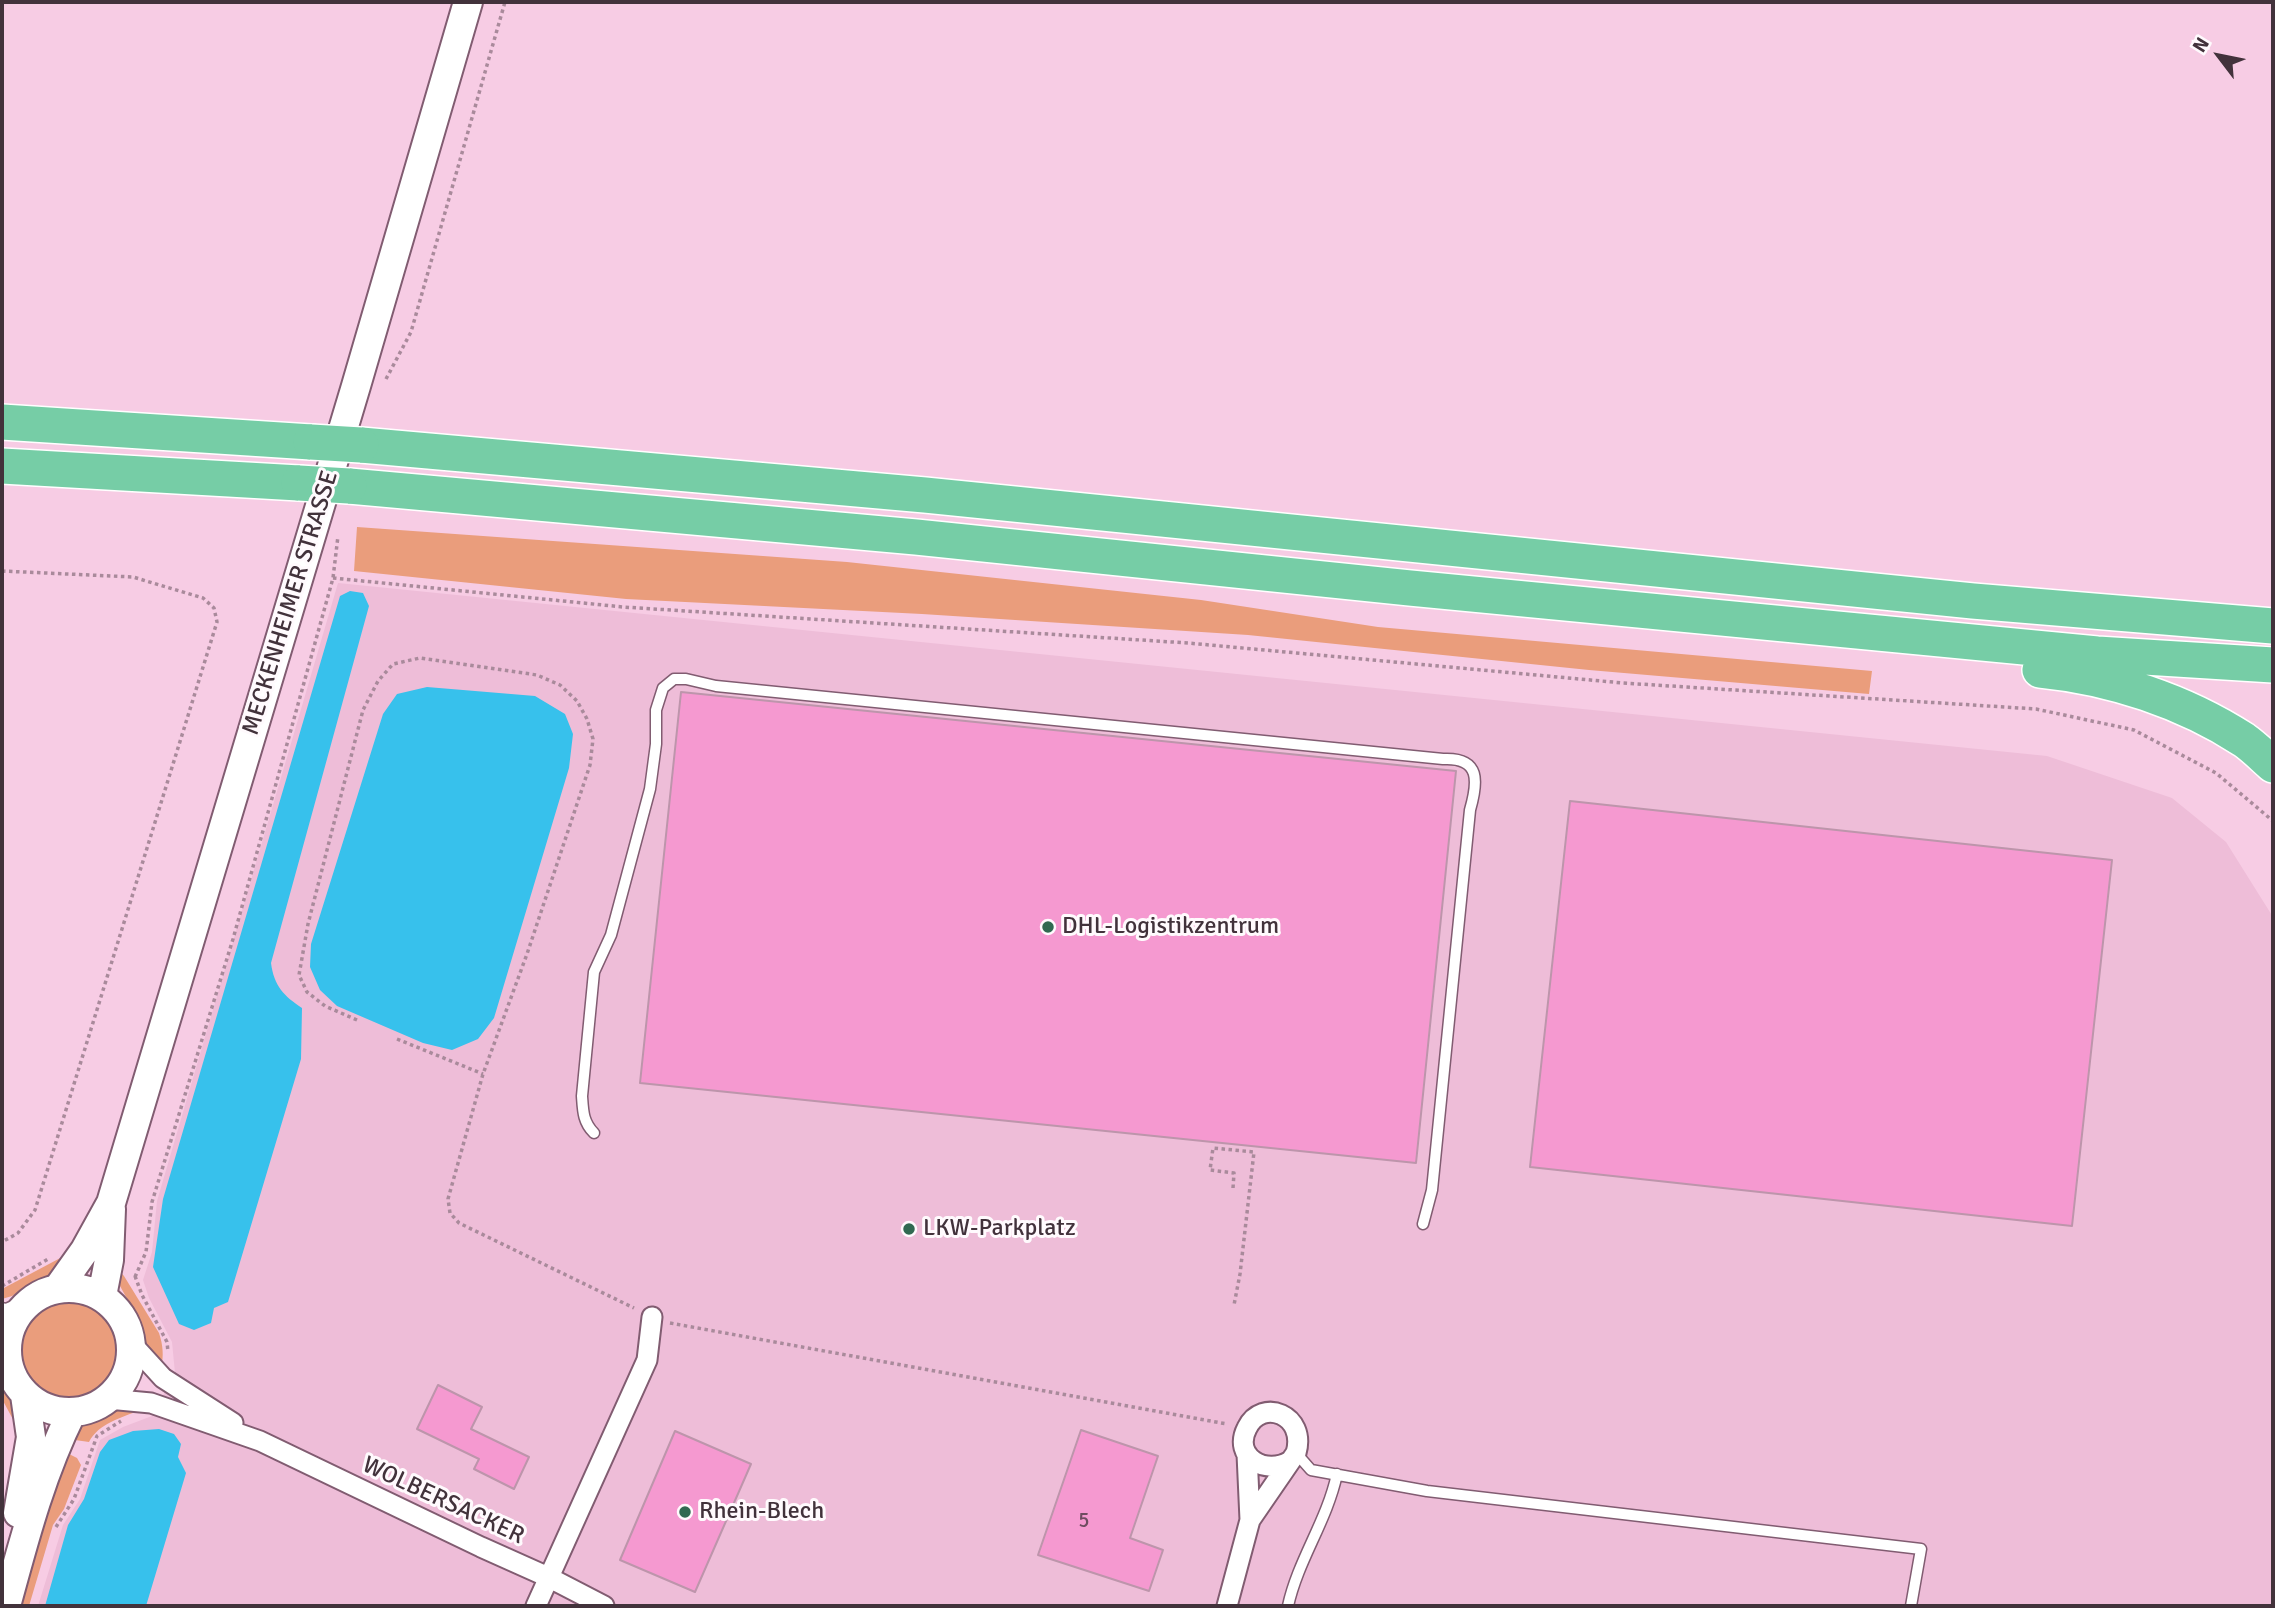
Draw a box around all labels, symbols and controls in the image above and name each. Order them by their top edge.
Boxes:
north arrow [2184,21,2254,91]
text: N [2188,33,2215,57]
street label: MECKENHEIMER STRASSE [237,467,345,739]
place label: DHL-Logistikzentrum [1062,913,1279,941]
marker: DHL-Logistikzentrum [1040,919,1056,935]
place label: LKW-Parkplatz [923,1215,1076,1243]
marker: LKW-Parkplatz [901,1221,917,1237]
street label: WOLBERSACKER [357,1451,529,1551]
place label: Rhein-Blech [699,1498,824,1526]
marker: Rhein-Blech [677,1504,693,1520]
house number: 5 [1078,1508,1090,1534]

